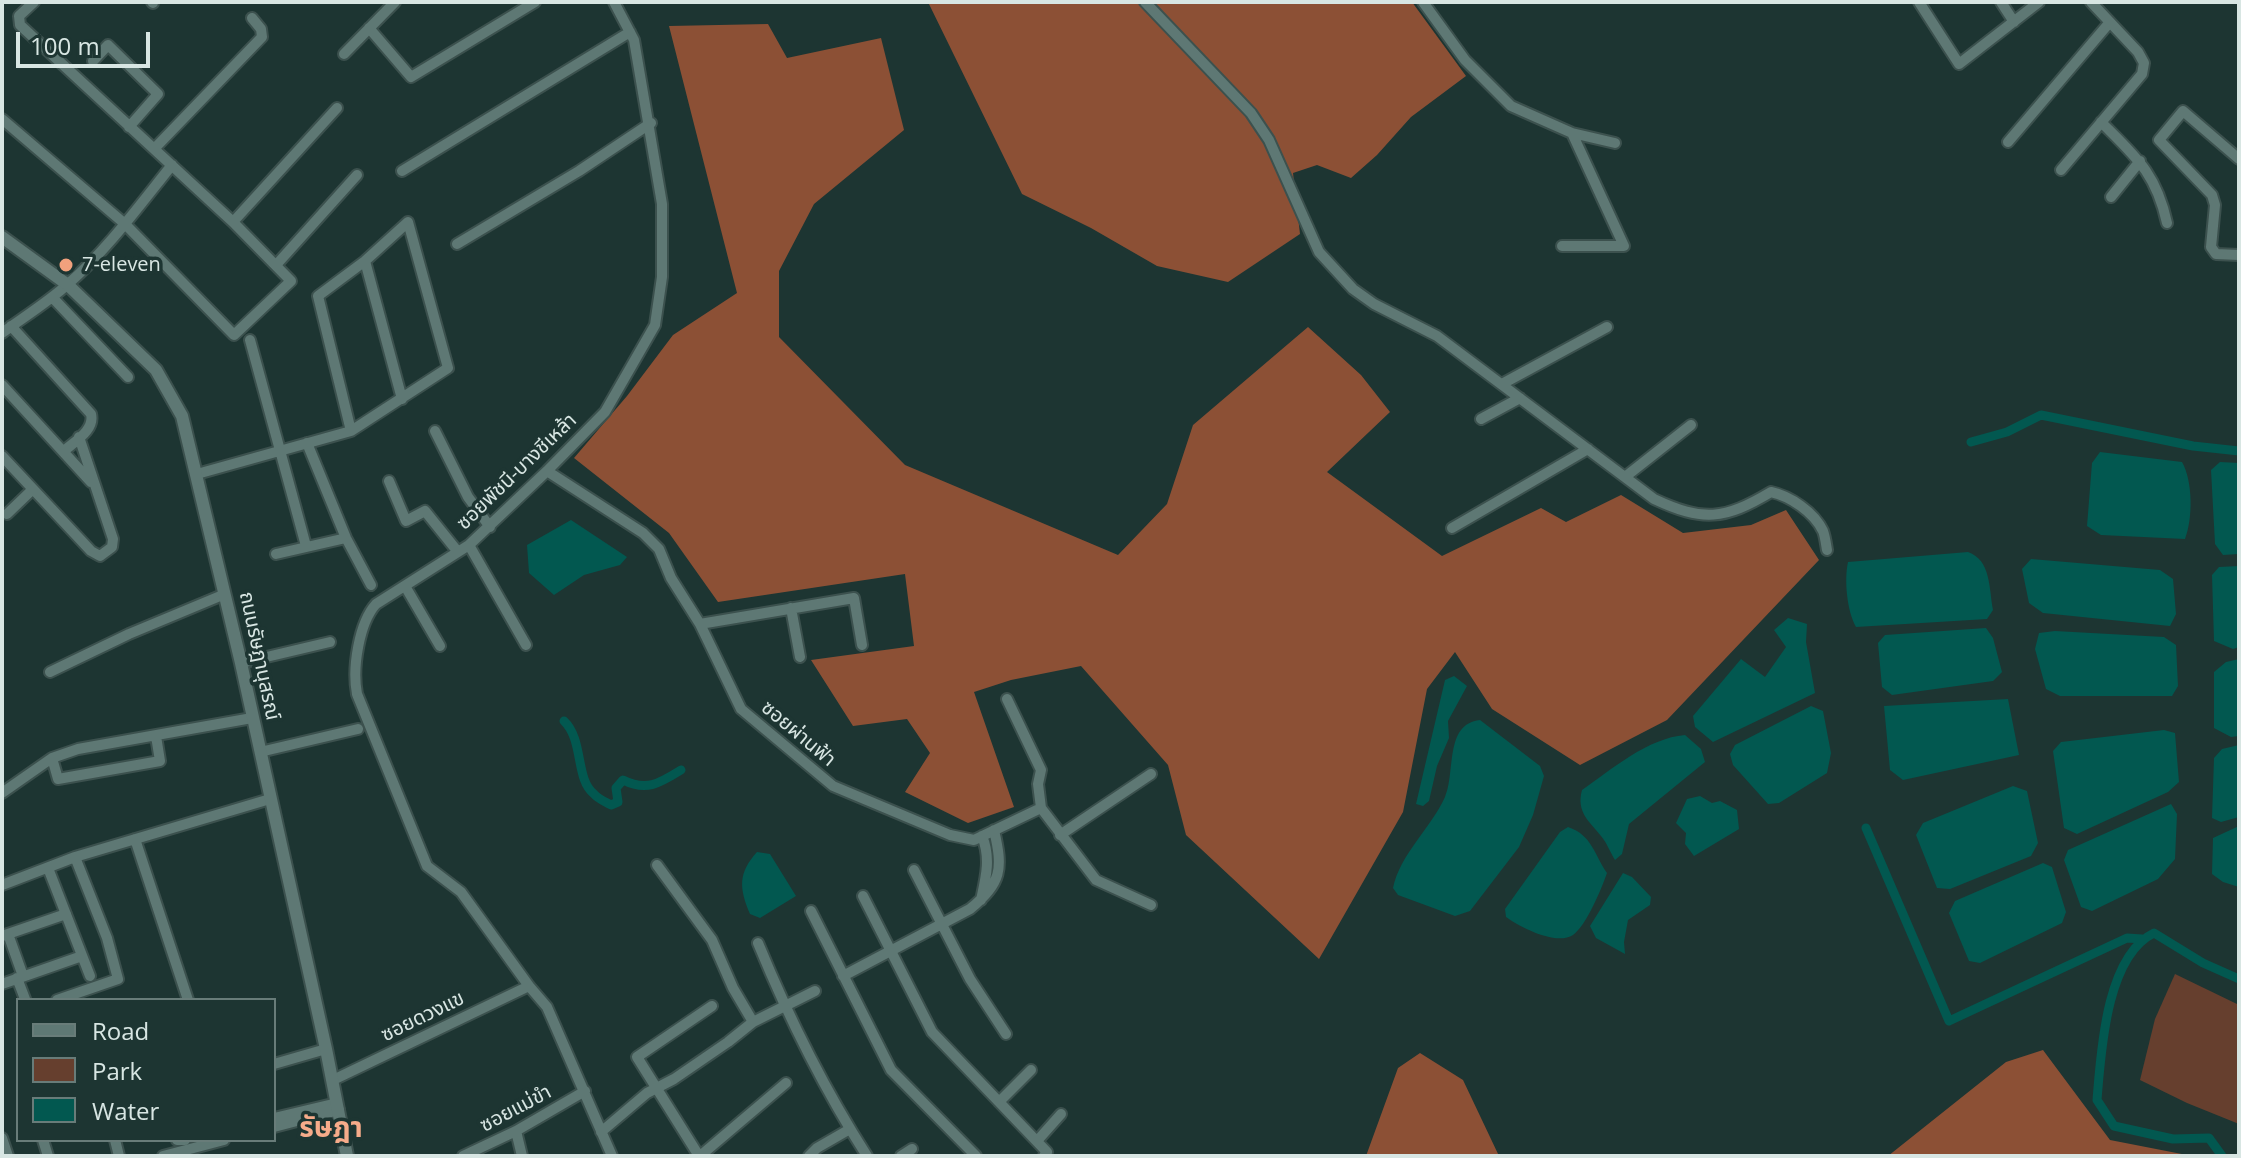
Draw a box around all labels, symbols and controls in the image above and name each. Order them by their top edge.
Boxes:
scale bar [20,16,154,66]
text: 100 m [30,29,100,62]
place label: 7-eleven [82,253,161,277]
marker: 7-eleven [57,256,75,274]
street label: ซอยพัชนี-บางชีเหล้า [452,409,582,535]
street label: ถนนรัษฎานุสรณ์ [234,589,284,723]
street label: ซอยผ่านฟ้า [756,696,840,772]
street label: ซอยดวงแข [378,987,468,1047]
legend [16,998,276,1142]
text: Road [92,1014,149,1047]
text: Park [92,1054,142,1087]
street label: ซอยแม่ขำ [476,1080,556,1138]
text: Water [92,1094,159,1127]
district label: รัษฎา [299,1112,363,1146]

